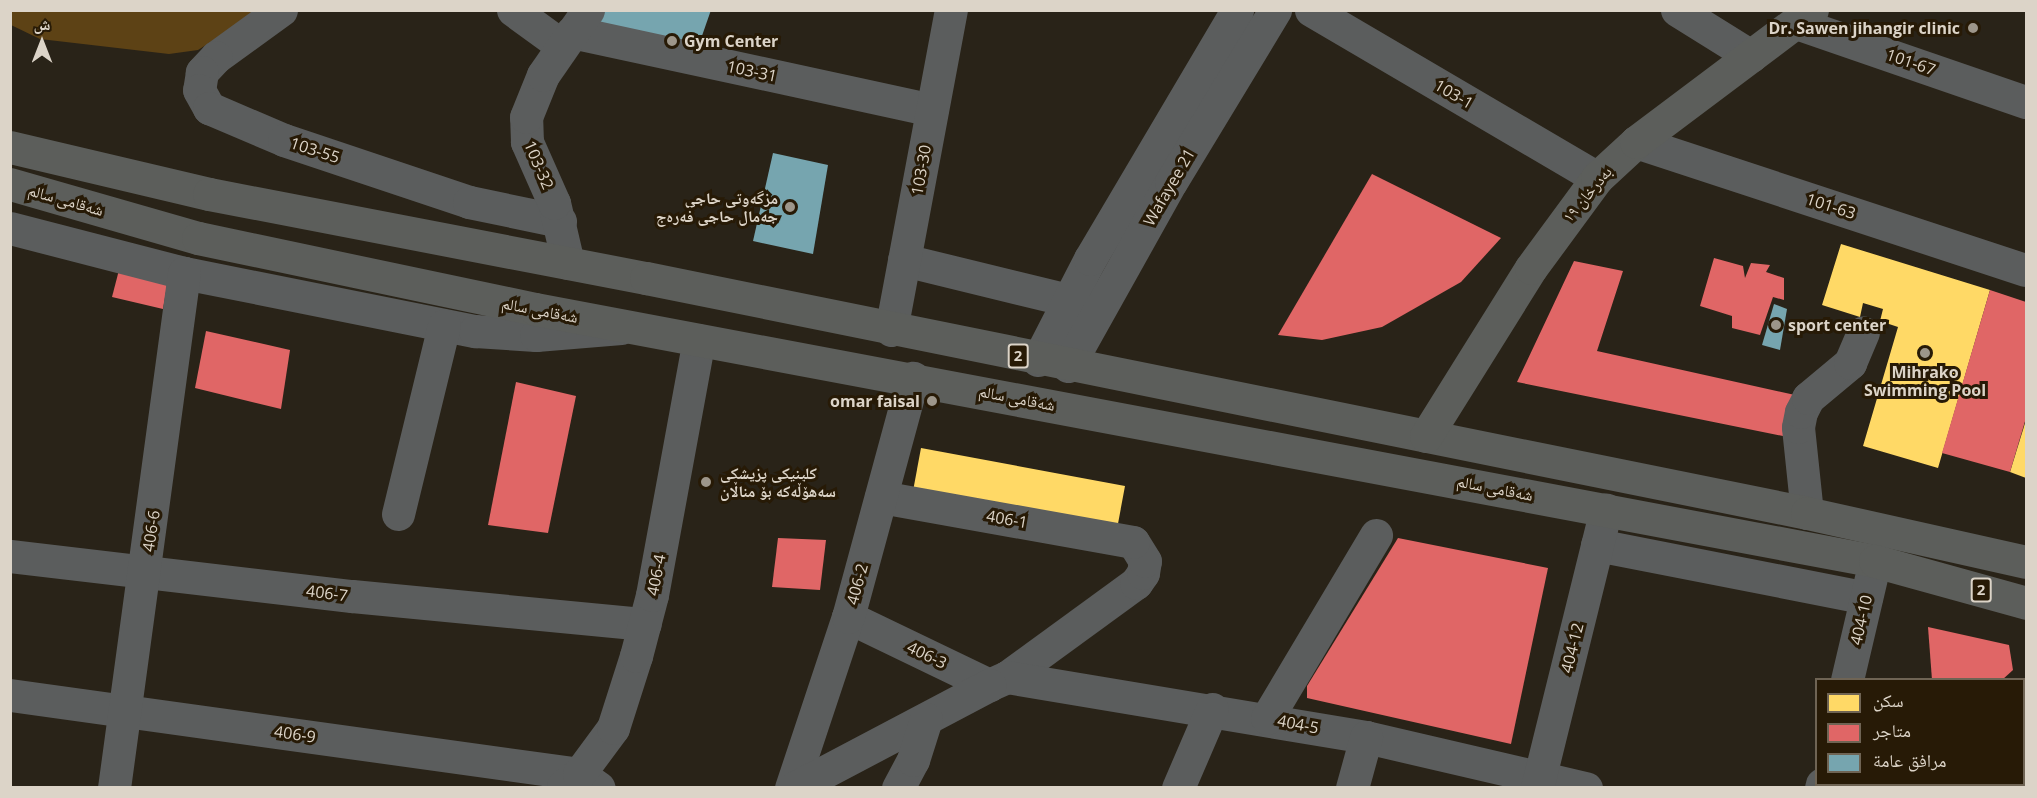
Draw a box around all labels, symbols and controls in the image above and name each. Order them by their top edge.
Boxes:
north arrow [12,12,72,72]
text: ش [34,13,50,35]
place label: Dr. Sawen jihangir clinic [1768,18,1960,38]
marker: Dr. Sawen jihangir clinic [1964,19,1982,37]
place label: Gym Center [684,31,778,51]
marker: Gym Center [665,34,679,48]
street label: 101-67 [1884,45,1938,79]
street label: 103-31 [725,56,779,86]
street label: 103-1 [1431,75,1477,113]
street label: 103-55 [288,133,342,167]
street label: 103-32 [520,138,558,192]
street label: 103-30 [907,143,935,197]
street label: Wafayee 21 [1139,145,1199,229]
street label: بەدرخان ١٩ [1558,162,1616,226]
street label: شەقامی سالم [26,180,106,220]
place label: مزگه‌وتی حاجی جەمال حاجی فەرەج [656,188,778,226]
street label: 101-63 [1804,189,1858,223]
marker: مزگه‌وتی حاجی جەمال حاجی فەرەج [783,200,797,214]
street label: شەقامی سالم [500,293,580,327]
place label: sport center [1788,315,1886,335]
marker: sport center [1769,318,1783,332]
road number: 2 [1008,344,1028,368]
marker: Mihrako Swimming Pool [1918,346,1932,360]
place label: Mihrako Swimming Pool [1864,362,1986,400]
street label: شەقامی سالم [977,381,1057,415]
place label: omar faisal [830,391,920,411]
marker: omar faisal [925,394,939,408]
place label: کلینیکی پزیشکی سەهۆڵەکە بۆ مناڵان [720,463,836,501]
street label: شەقامی سالم [1455,471,1535,505]
marker: کلینیکی پزیشکی سەهۆڵەکە بۆ مناڵان [697,473,715,491]
street label: 406-1 [985,506,1029,532]
street label: 406-6 [138,509,164,553]
street label: 406-4 [643,553,669,597]
street label: 406-2 [842,561,872,607]
road number: 2 [1970,578,1992,602]
street label: 406-7 [305,581,349,605]
street label: 404-10 [1846,593,1876,647]
street label: 404-12 [1557,621,1587,675]
street label: 406-3 [904,637,950,673]
legend [1815,678,2025,786]
text: سكن [1873,688,1904,712]
street label: 404-5 [1276,711,1320,737]
text: متاجر [1873,718,1911,742]
street label: 406-9 [273,722,317,746]
text: مرافق عامة [1873,748,1947,772]

